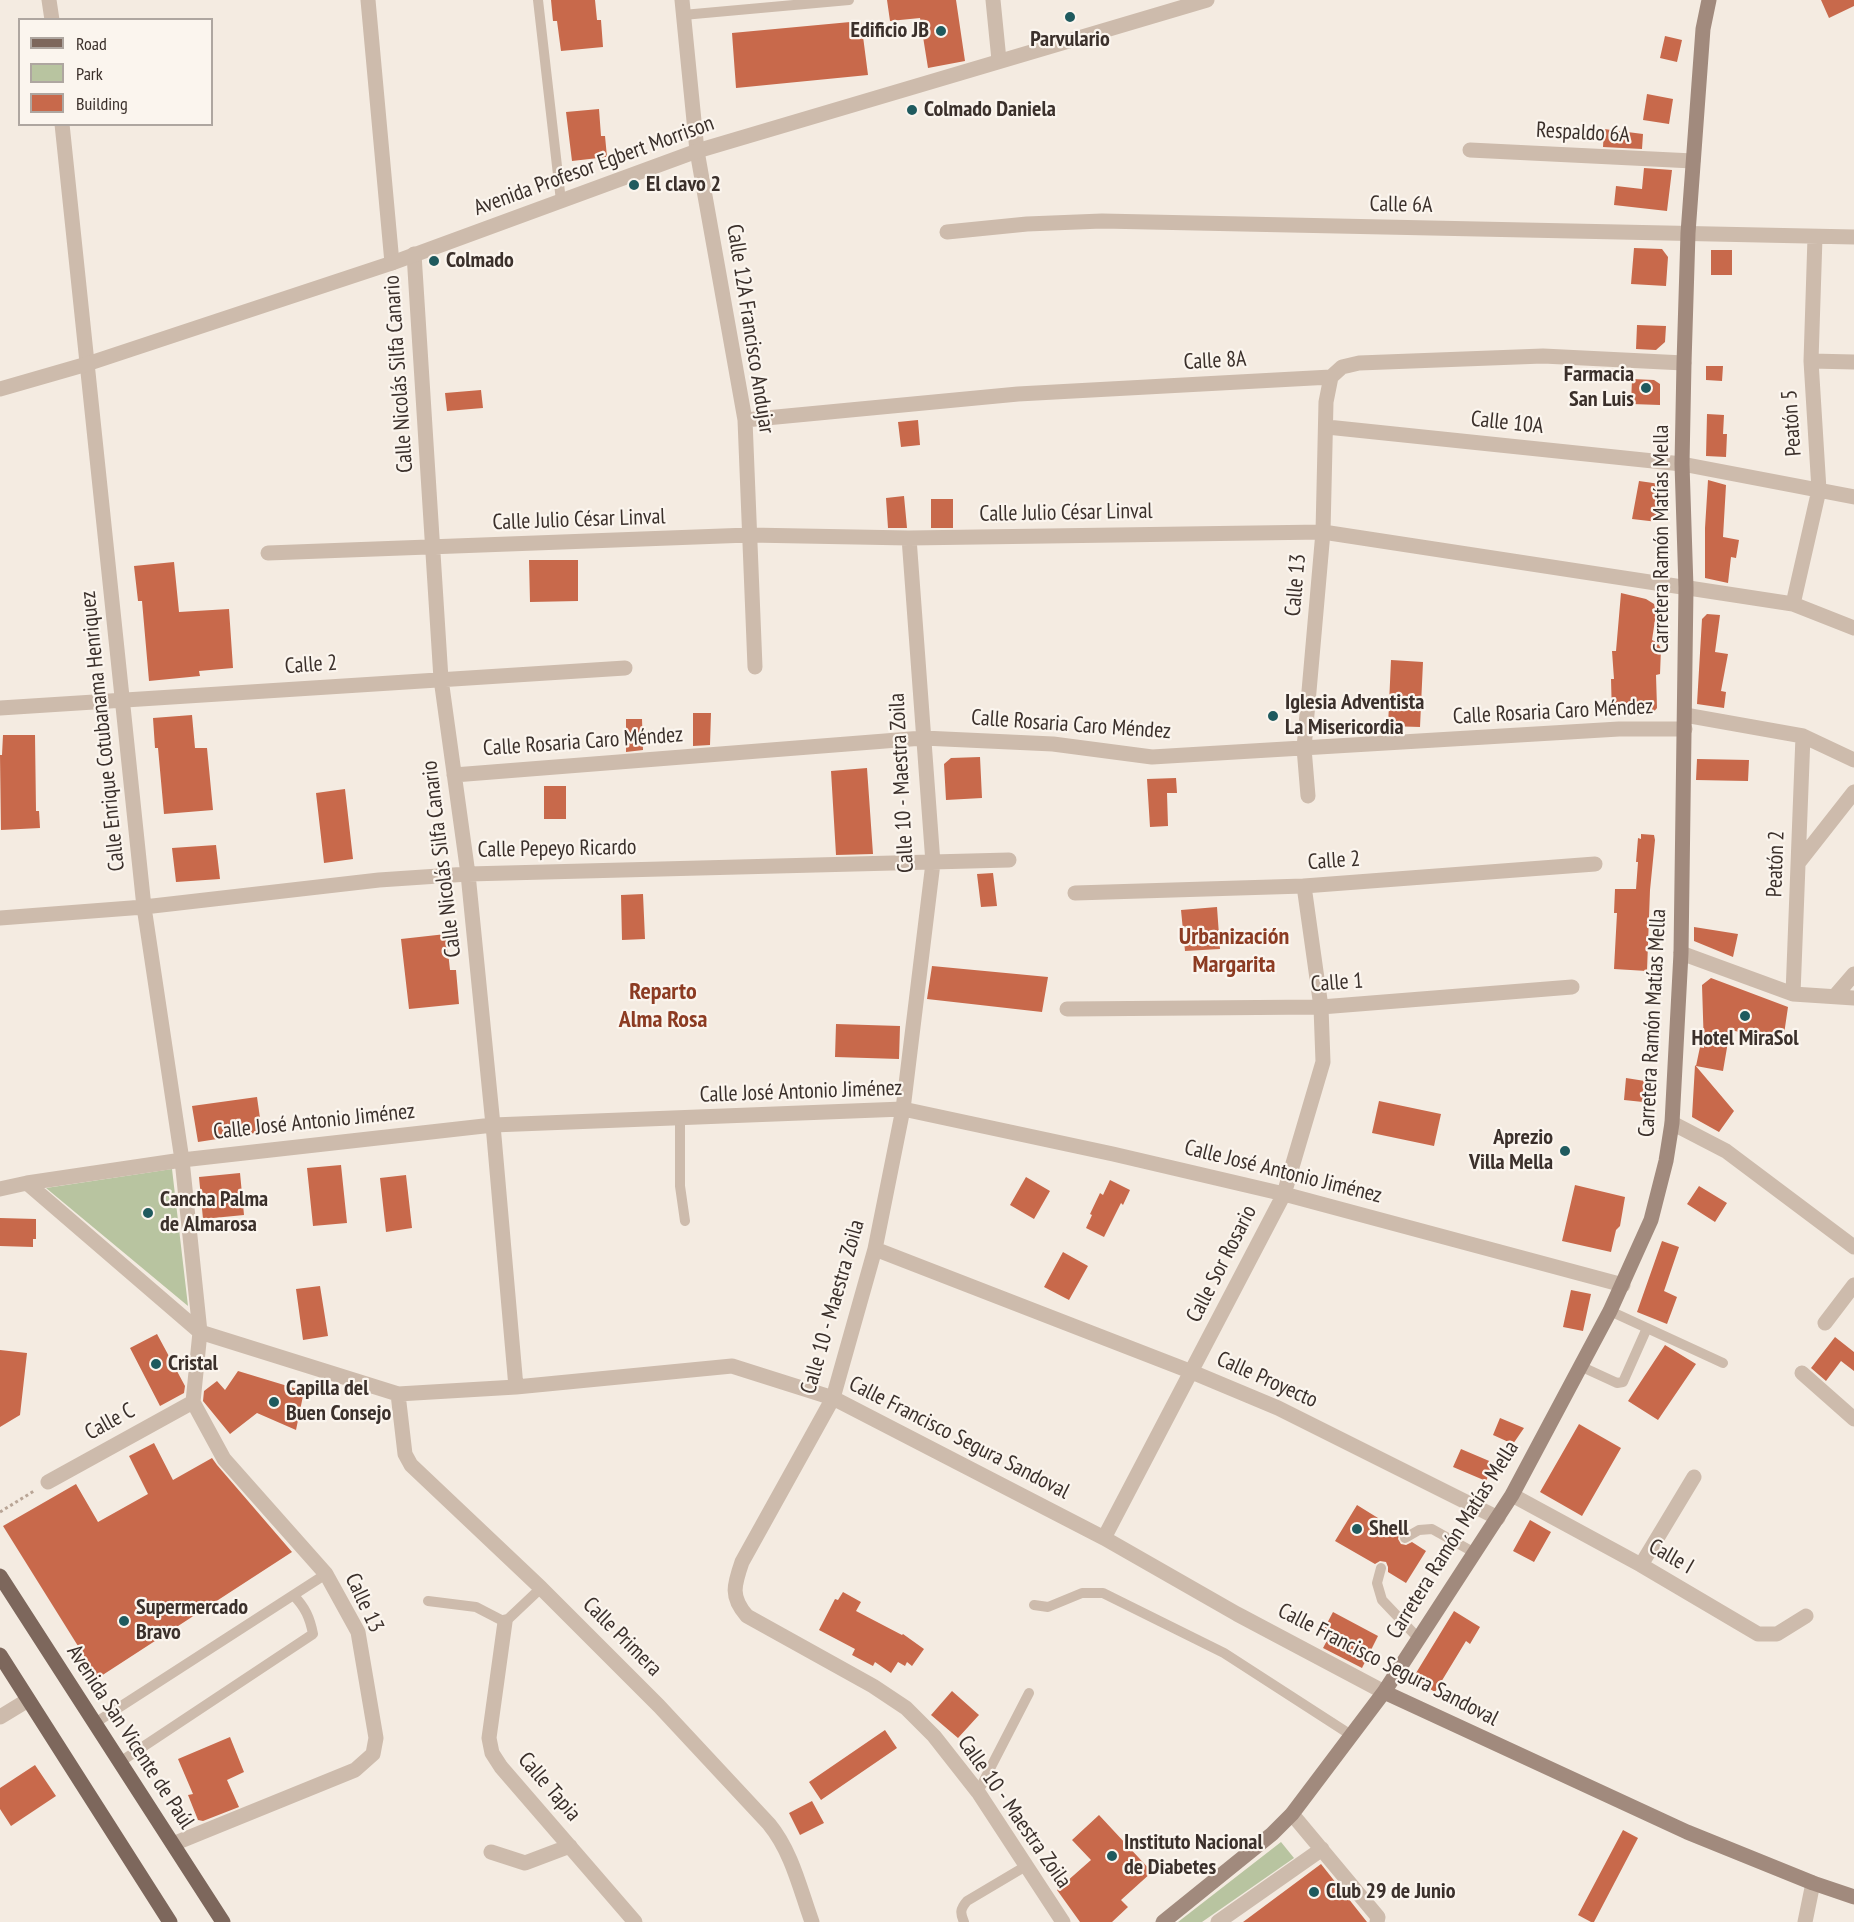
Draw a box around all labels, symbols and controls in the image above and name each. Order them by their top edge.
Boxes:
marker: Parvulario [1063,10,1077,24]
legend [18,18,213,126]
place label: Edificio JB [851,18,929,44]
marker: Edificio JB [934,24,948,38]
place label: Parvulario [1030,27,1110,53]
text: Road [76,32,107,55]
text: Park [76,62,103,85]
text: Building [76,92,128,115]
place label: Colmado Daniela [924,97,1056,123]
marker: Colmado Daniela [905,103,919,117]
street label: Avenida Profesor Egbert Morrison [470,110,718,222]
street label: Respaldo 6A [1536,117,1630,149]
place label: El clavo 2 [646,172,721,198]
marker: El clavo 2 [627,178,641,192]
street label: Calle 6A [1369,191,1433,219]
street label: Calle 12A Francisco Andujar [720,223,780,435]
place label: Colmado [446,248,514,274]
marker: Colmado [427,254,441,268]
street label: Calle Nicolás Silfa Canario [379,274,419,474]
street label: Calle 8A [1183,346,1247,376]
place label: Farmacia San Luis [1564,362,1634,414]
marker: Farmacia San Luis [1639,381,1653,395]
street label: Peatón 5 [1777,389,1807,457]
street label: Calle 10A [1469,406,1545,440]
street label: Carretera Ramón Matías Mella [1649,425,1675,653]
street label: Calle Julio César Linval [979,498,1153,528]
street label: Calle Julio César Linval [492,504,666,536]
street label: Calle 13 [1280,553,1312,617]
street label: Calle Enrique Cotubanama Henriquez [75,590,131,872]
street label: Calle 2 [284,650,338,680]
place label: Iglesia Adventista La Misericordia [1285,690,1424,742]
street label: Calle 10 - Maestra Zoila [884,692,920,874]
street label: Calle Rosaria Caro Méndez [1452,694,1654,730]
street label: Calle Rosaria Caro Méndez [970,705,1172,745]
marker: Iglesia Adventista La Misericordia [1266,709,1280,723]
street label: Calle Rosaria Caro Méndez [482,722,684,762]
street label: Calle Nicolás Silfa Canario [417,759,467,959]
street label: Peatón 2 [1762,830,1790,898]
street label: Calle Pepeyo Ricardo [477,834,637,864]
street label: Calle 2 [1307,846,1361,876]
street label: Carretera Ramón Matías Mella [1634,908,1672,1138]
district label: Urbanización Margarita [1179,923,1289,979]
street label: Calle 1 [1310,968,1364,998]
district label: Reparto Alma Rosa [619,978,707,1034]
marker: Hotel MiraSol [1738,1009,1752,1023]
place label: Hotel MiraSol [1691,1026,1799,1052]
street label: Calle José Antonio Jiménez [699,1075,903,1109]
street label: Calle José Antonio Jiménez [212,1098,416,1146]
place label: Aprezio Villa Mella [1469,1125,1553,1176]
street label: Calle José Antonio Jiménez [1182,1135,1384,1209]
marker: Aprezio Villa Mella [1558,1144,1572,1158]
place label: Cancha Palma de Almarosa [160,1187,268,1238]
street label: Calle Sor Rosario [1181,1201,1263,1327]
marker: Cancha Palma de Almarosa [141,1206,155,1220]
street label: Calle 10 - Maestra Zoila [796,1217,870,1397]
street label: Calle Proyecto [1212,1346,1322,1414]
place label: Cristal [168,1351,218,1377]
marker: Cristal [149,1357,163,1371]
street label: Calle Francisco Segura Sandoval [844,1371,1074,1505]
place label: Capilla del Buen Consejo [286,1376,391,1428]
marker: Capilla del Buen Consejo [267,1395,281,1409]
street label: Calle C [81,1398,139,1446]
street label: Carretera Ramón Matías Mella [1381,1436,1525,1644]
place label: Shell [1369,1516,1409,1542]
marker: Shell [1350,1522,1364,1536]
street label: Calle I [1644,1534,1698,1580]
street label: Calle 13 [339,1569,389,1637]
street label: Calle Primera [577,1592,667,1682]
place label: Supermercado Bravo [136,1595,248,1646]
street label: Calle Francisco Segura Sandoval [1273,1598,1503,1732]
marker: Supermercado Bravo [117,1614,131,1628]
street label: Avenida San Vicente de Paúl [61,1640,199,1834]
street label: Calle 10 - Maestra Zoila [952,1731,1076,1893]
street label: Calle Tapia [512,1747,586,1827]
place label: Instituto Nacional de Diabetes [1124,1830,1263,1882]
marker: Instituto Nacional de Diabetes [1105,1849,1119,1863]
place label: Club 29 de Junio [1326,1879,1456,1905]
marker: Club 29 de Junio [1307,1885,1321,1899]

